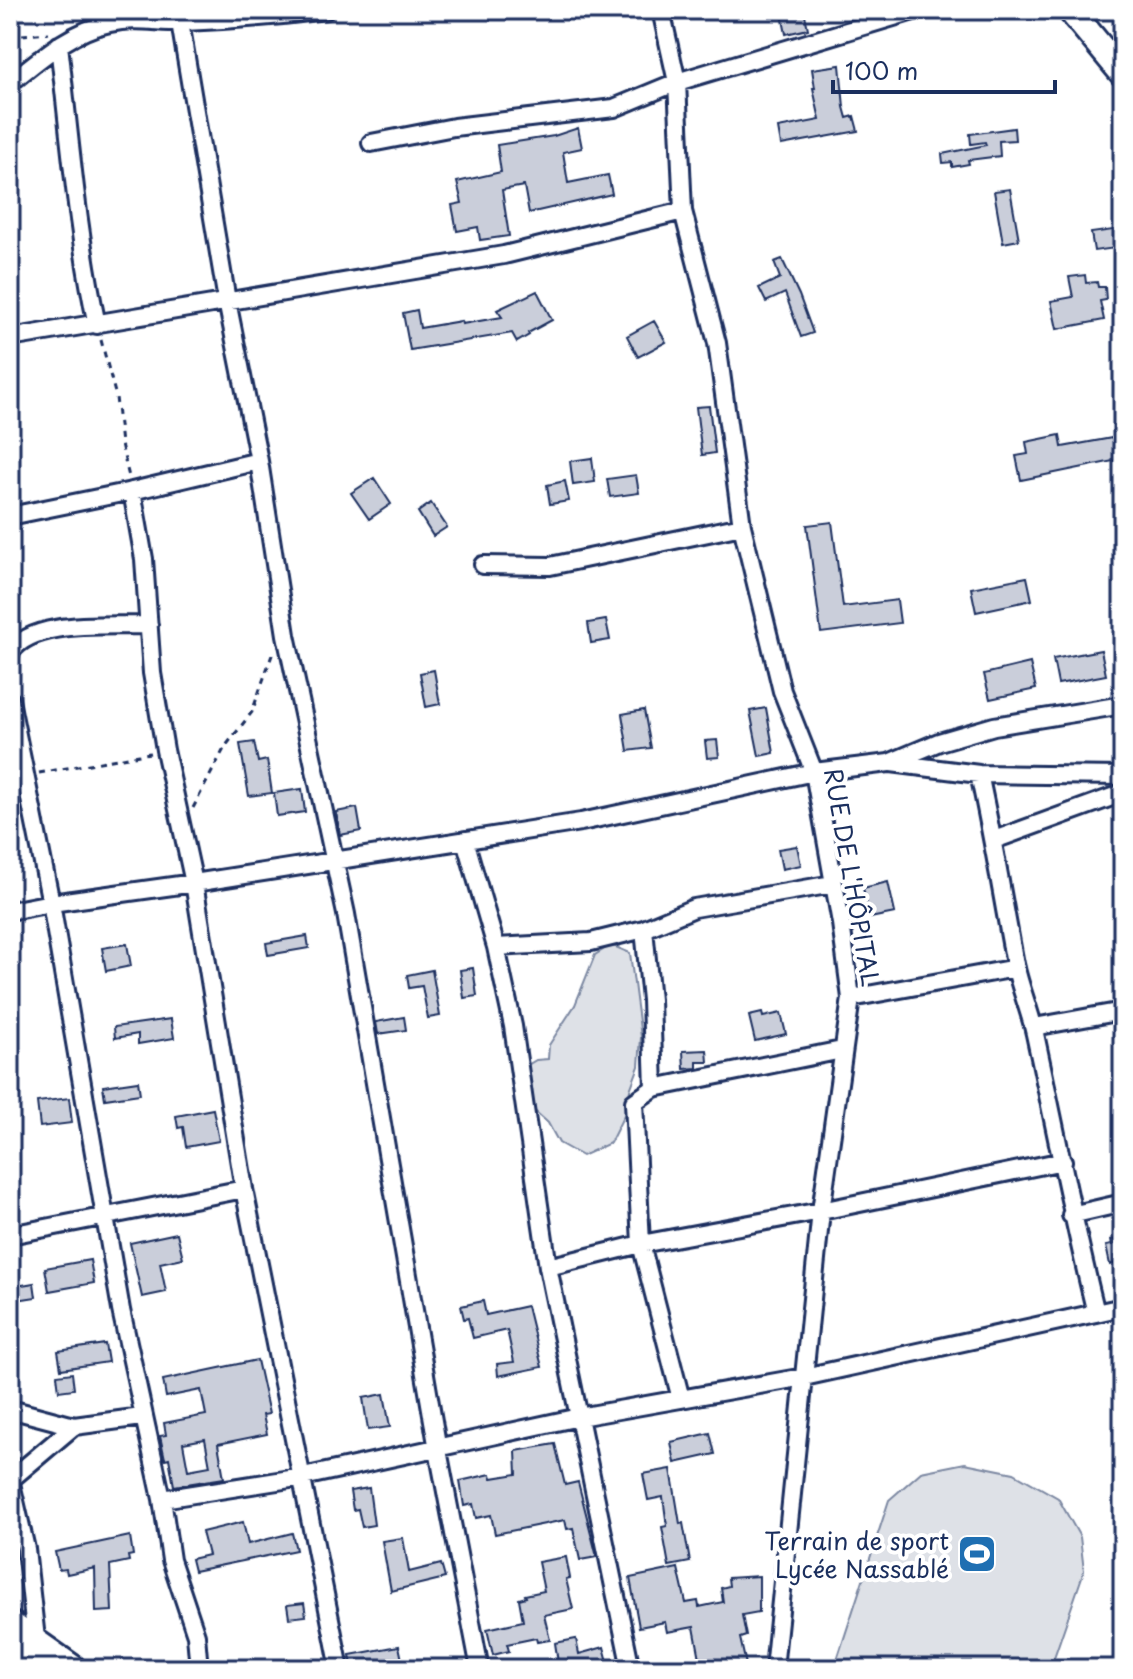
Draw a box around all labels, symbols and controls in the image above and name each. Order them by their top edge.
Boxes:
scale bar [833,44,1055,94]
text: 100 m [845,52,918,88]
street label: RUE DE L'HÔPITAL [816,765,890,989]
place label: Terrain de sport Lycée Nassablé [764,1522,949,1586]
sports icon: Terrain de sport Lycée Nassablé [956,1533,998,1575]

